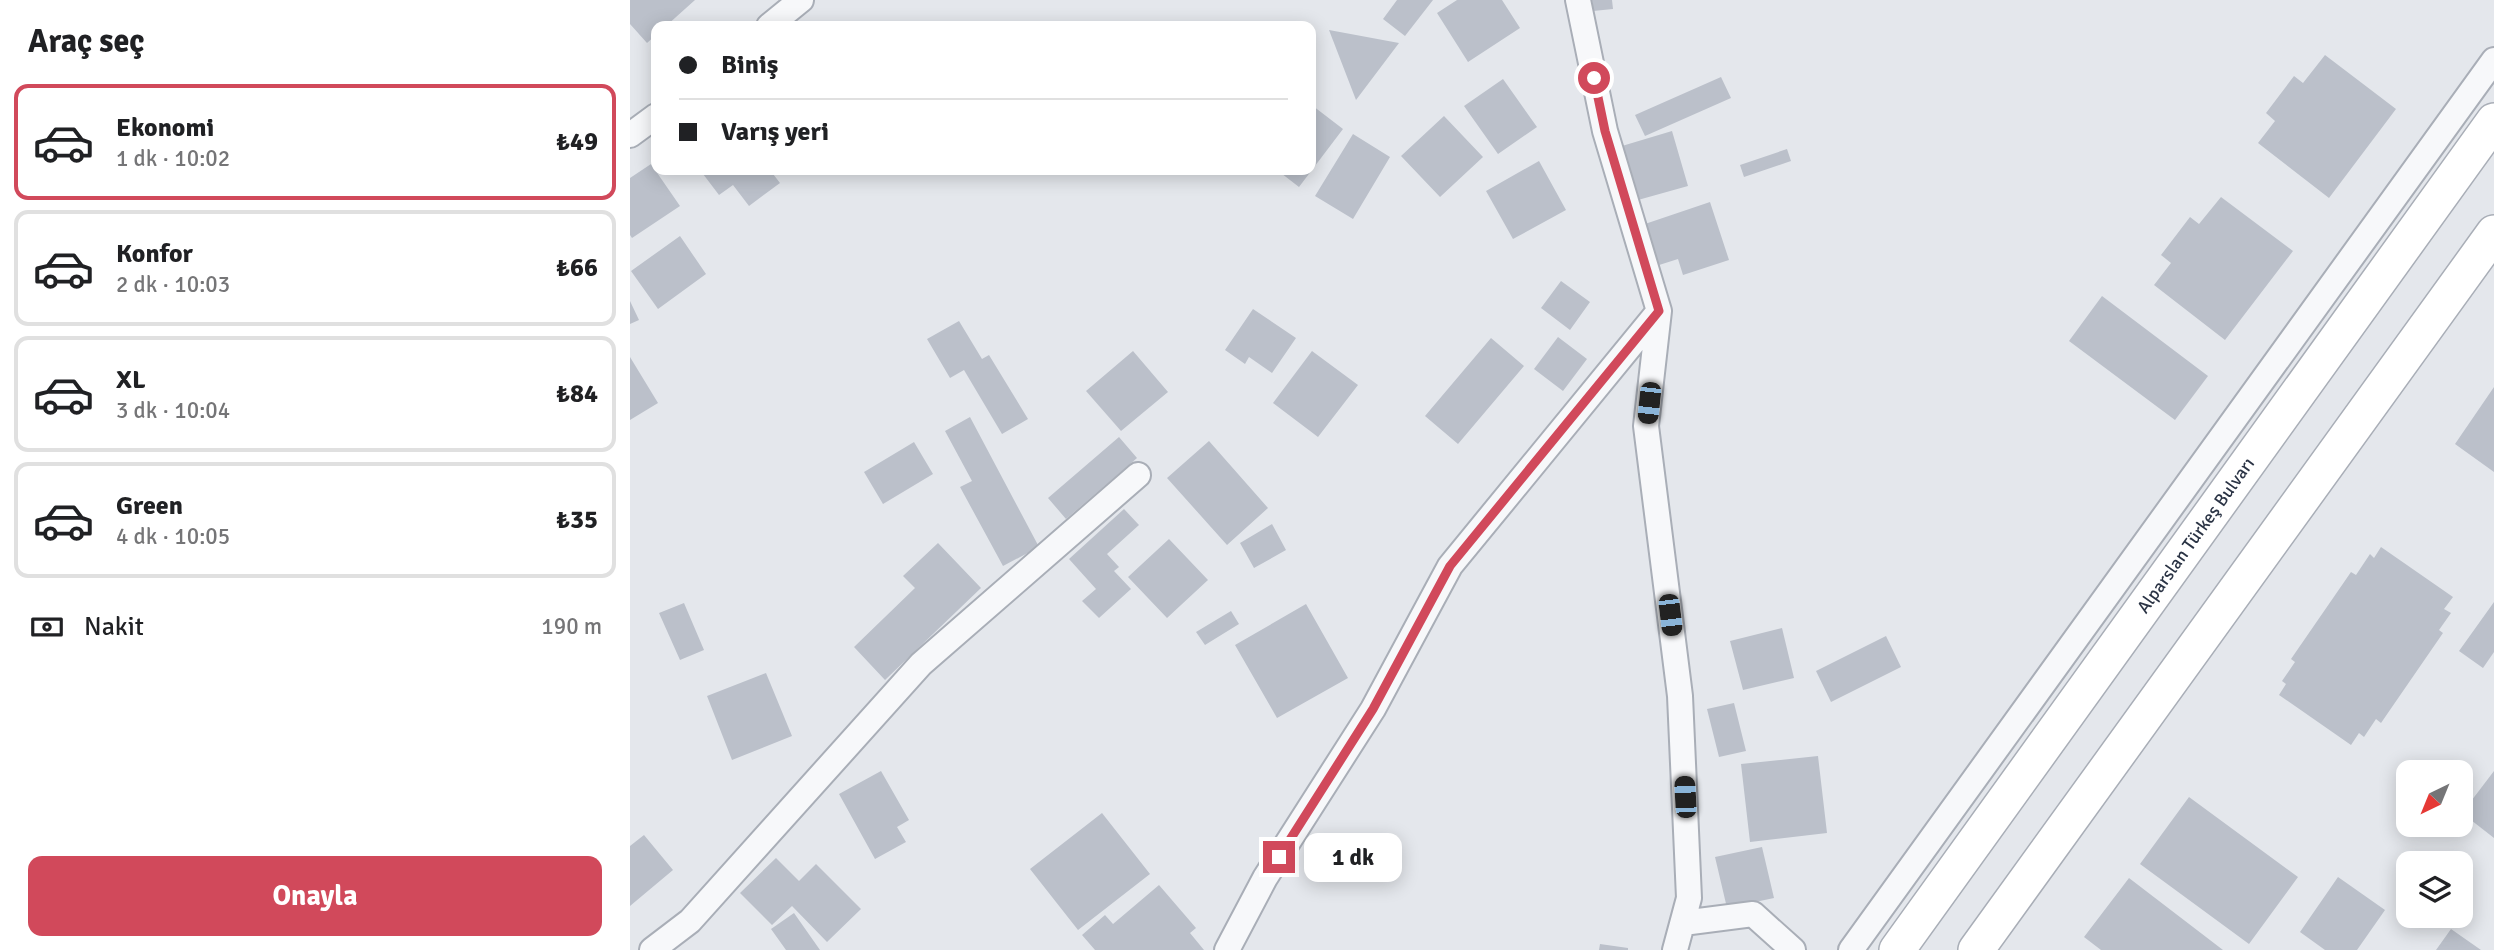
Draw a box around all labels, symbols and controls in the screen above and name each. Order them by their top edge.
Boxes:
text: Araç seç [28,22,145,61]
text: Biniş [721,49,778,81]
route start [1578,62,1610,94]
icon: car [32,111,95,174]
text: Ekonomi [116,112,214,144]
text: Varış yeri [721,116,829,148]
text: ₺49 [556,126,598,158]
text: 1 dk · 10:02 [116,144,230,173]
icon: car [32,237,95,300]
text: Konfor [116,238,193,270]
text: ₺66 [556,252,598,284]
text: 2 dk · 10:03 [116,270,230,299]
icon: car [32,363,95,426]
text: XL [116,364,146,396]
text: ₺84 [556,378,598,410]
car [1637,381,1662,425]
text: 3 dk · 10:04 [116,396,230,425]
street label: Alparslan Türkeş Bulvarı [2132,453,2259,618]
icon: car [32,489,95,552]
text: Green [116,490,183,522]
text: ₺35 [556,504,598,536]
text: 4 dk · 10:05 [116,522,230,551]
car [1658,593,1683,637]
icon: cash [28,608,66,646]
text: Nakit [84,611,144,643]
text: 190 m [541,612,602,641]
north arrow [2396,760,2473,836]
map controls [2396,760,2473,928]
car [1674,775,1697,819]
callout: 1 dk [1304,832,1402,882]
route end [1263,841,1295,873]
text: 1 dk [1332,843,1374,872]
button: layers [2396,851,2473,928]
button: Onayla [28,856,602,936]

